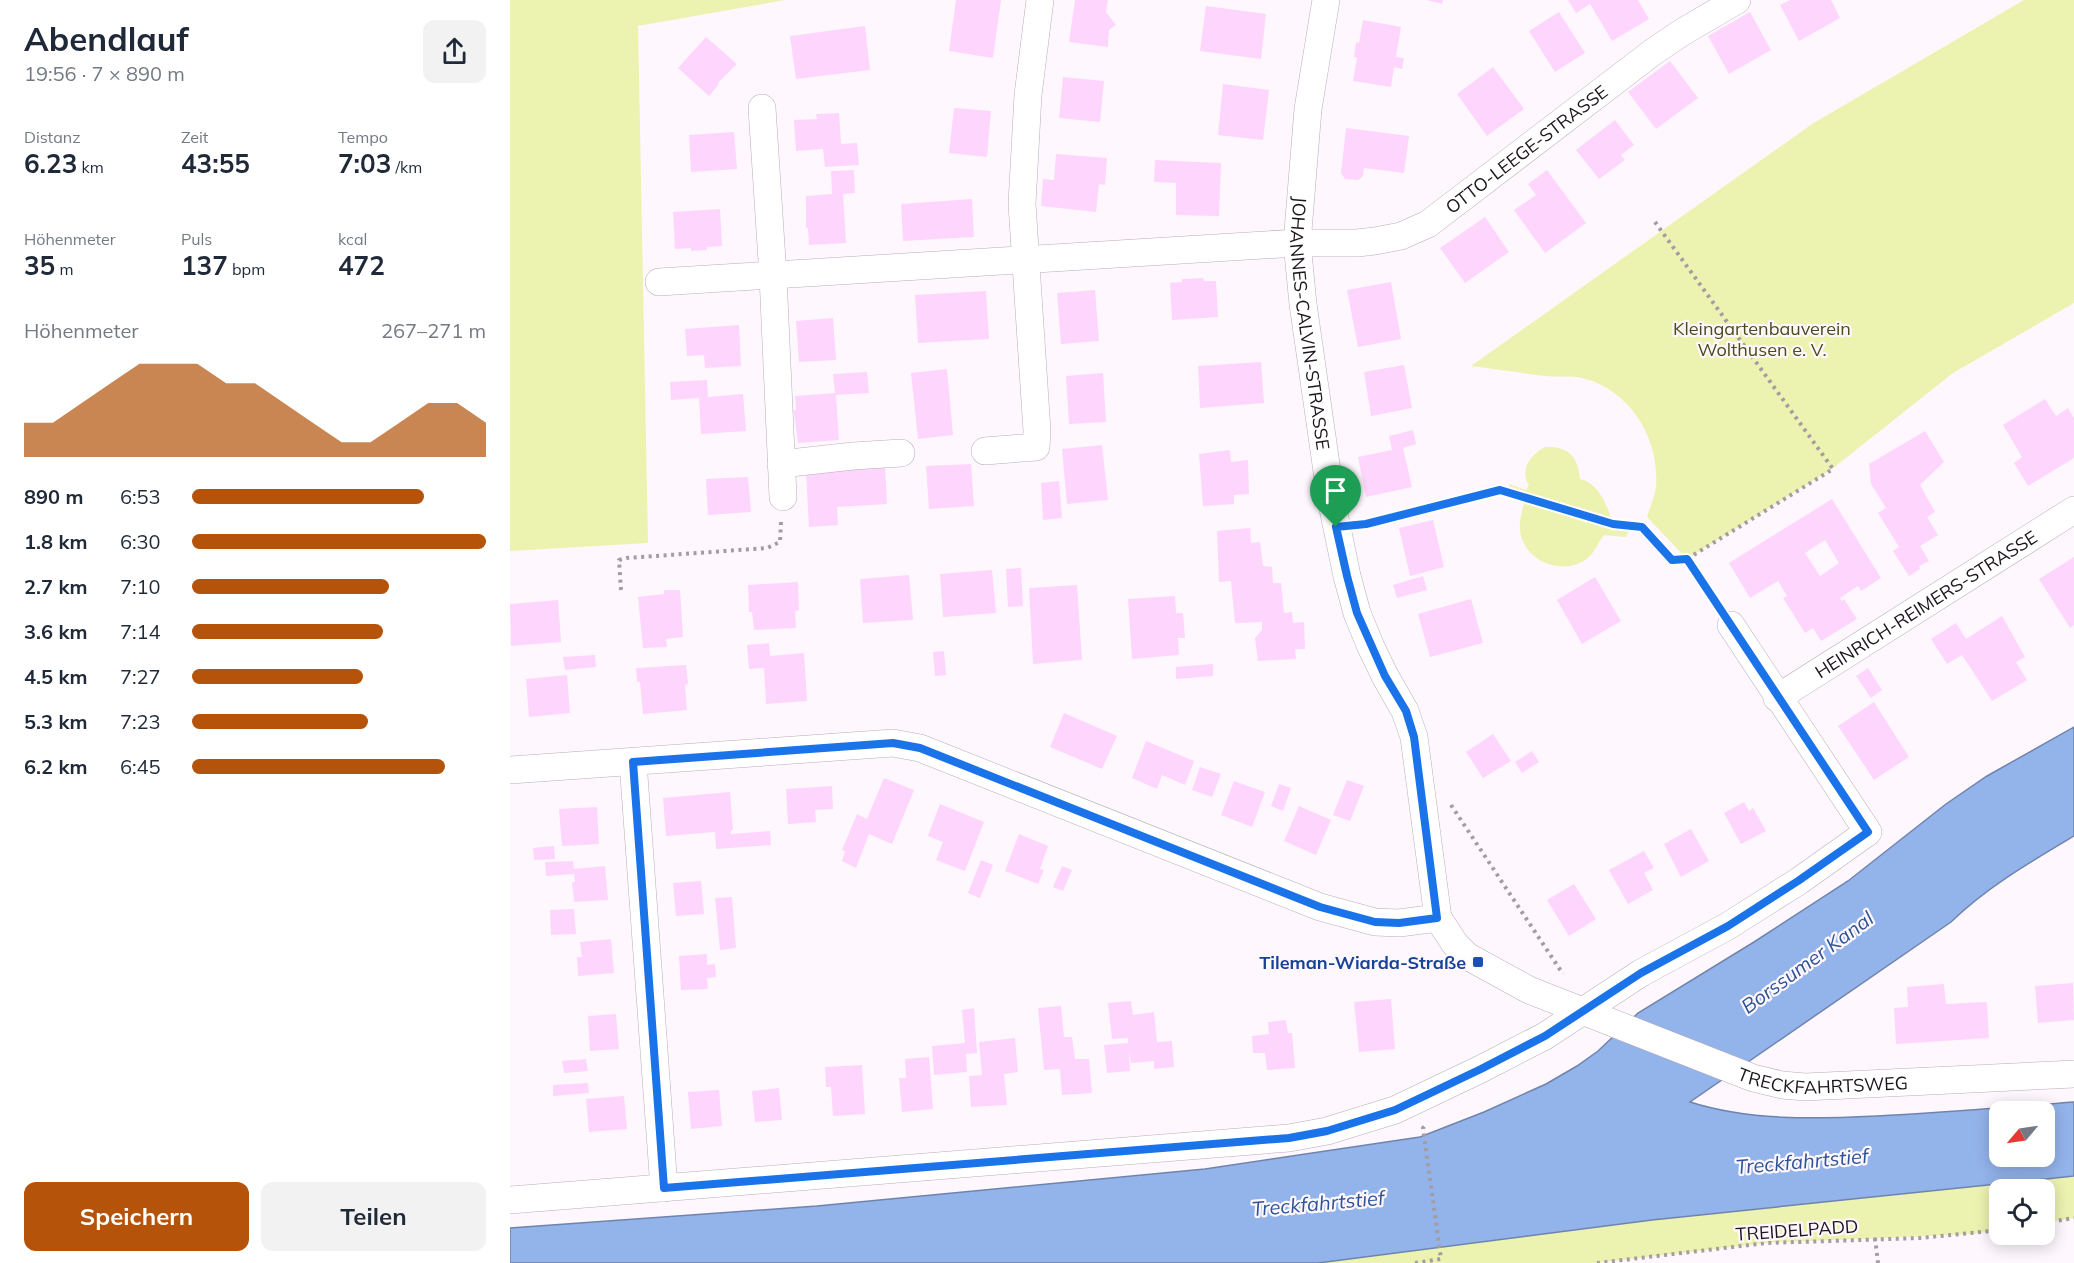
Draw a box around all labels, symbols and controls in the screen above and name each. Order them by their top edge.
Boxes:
text: Abendlauf [24,18,189,59]
button: share [423,20,486,83]
text: 19:56 · 7 × 890 m [24,61,185,86]
street label: OTTO-LEEGE-STRASSE [1441,80,1612,218]
text: Distanz [24,127,81,147]
text: Zeit [181,127,208,147]
text: Tempo [338,127,388,147]
text: 6.23 [24,147,77,180]
text: 43:55 [181,147,250,180]
text: 7:03 [338,147,391,180]
text: km [77,157,104,177]
text: /km [391,157,422,177]
street label: JOHANNES-CALVIN-STRASSE [1285,196,1335,451]
text: Höhenmeter [24,229,116,249]
text: Puls [181,229,212,249]
text: kcal [338,229,367,249]
text: 35 [24,249,55,282]
text: 137 [181,249,228,282]
text: 472 [338,249,385,282]
text: m [55,259,73,279]
text: bpm [228,259,265,279]
park label: Kleingartenbauverein Wolthusen e. V. [1673,317,1851,361]
text: Höhenmeter [24,318,139,343]
text: 267–271 m [381,318,486,343]
pin [1310,465,1361,527]
icon: arrive [1319,474,1352,507]
text: 890 m [24,484,83,509]
text: 6:53 [120,484,161,509]
street label: HEINRICH-REIMERS-STRASSE [1810,525,2041,683]
text: 1.8 km [24,529,87,554]
text: 6:30 [120,529,161,554]
text: 2.7 km [24,574,87,599]
text: 7:10 [120,574,161,599]
text: 3.6 km [24,619,87,644]
text: 7:14 [120,619,161,644]
text: 4.5 km [24,664,87,689]
text: 7:27 [120,664,161,689]
text: 5.3 km [24,709,87,734]
text: 7:23 [120,709,161,734]
text: 6.2 km [24,754,87,779]
text: 6:45 [120,754,161,779]
water label: Borssumer Kanal [1736,905,1878,1018]
place label: Tileman-Wiarda-Straße [1259,951,1466,974]
marker: Tileman-Wiarda-Straße [1471,955,1485,969]
street label: TRECKFAHRTSWEG [1735,1062,1908,1099]
north arrow [1989,1101,2055,1167]
map controls [1989,1101,2055,1245]
water label: Treckfahrtstief [1735,1143,1872,1179]
button: locate [1989,1179,2055,1245]
button: Speichern [24,1182,249,1251]
button: Teilen [261,1182,486,1251]
water label: Treckfahrtstief [1251,1185,1388,1221]
street label: TREIDELPADD [1735,1214,1859,1246]

